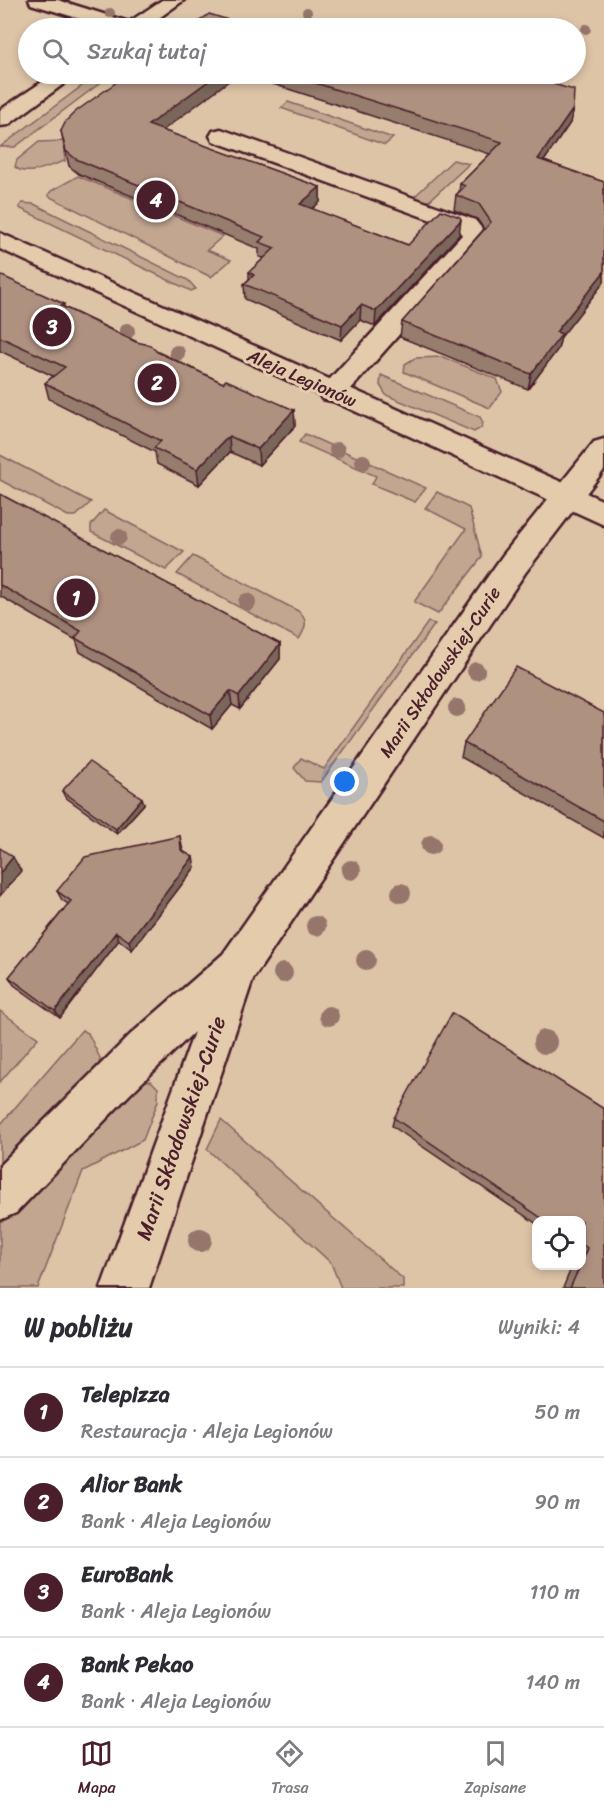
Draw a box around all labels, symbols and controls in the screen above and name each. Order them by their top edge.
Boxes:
search box [18,18,586,84]
text: Szukaj tutaj [87,32,206,71]
icon: search [39,35,72,68]
pin: 4 [136,178,176,222]
pin: 3 [32,304,72,350]
street label: Aleja Legionów [241,339,363,417]
pin: 2 [138,360,176,406]
pin: 1 [56,576,96,620]
street label: Marii Skłodowskiej-Curie [370,580,510,764]
your location [330,767,359,796]
street label: Marii Skłodowskiej-Curie [125,1011,237,1245]
map controls [532,1216,586,1270]
button: locate [532,1216,586,1270]
text: W pobliżu [24,1304,133,1350]
text: Wyniki: 4 [498,1310,580,1345]
text: Telepizza [81,1375,170,1414]
text: 1 [39,1395,48,1430]
text: 50 m [535,1395,580,1430]
text: Restauracja · Aleja Legionów [81,1414,333,1449]
text: Alior Bank [81,1465,182,1504]
text: 2 [38,1485,49,1520]
text: 90 m [535,1485,580,1520]
text: Bank · Aleja Legionów [81,1504,271,1539]
text: EuroBank [81,1555,174,1594]
text: 3 [38,1575,49,1610]
text: 110 m [530,1575,580,1610]
text: Bank · Aleja Legionów [81,1594,271,1629]
text: Bank Pekao [81,1645,193,1684]
text: 4 [37,1665,50,1700]
text: 140 m [526,1665,580,1700]
text: Bank · Aleja Legionów [81,1684,271,1719]
tab: Mapa [78,1737,115,1802]
tab: Trasa [271,1737,309,1802]
tab: Zapisane [464,1737,526,1802]

